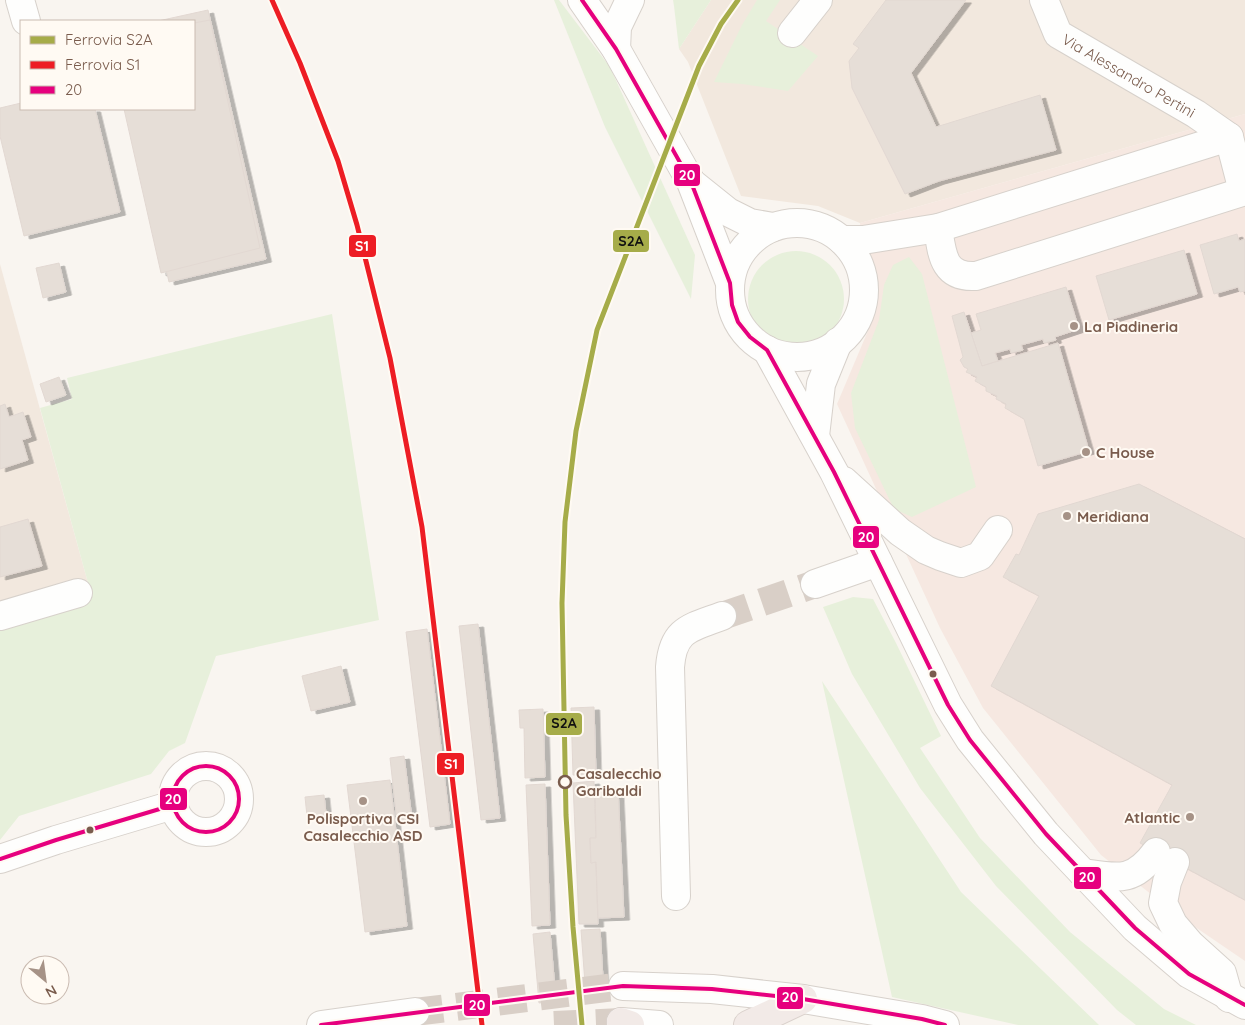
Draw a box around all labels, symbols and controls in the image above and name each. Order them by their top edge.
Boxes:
legend [20,20,195,110]
street label: Via Alessandro Pertini [1059,29,1199,121]
text: Ferrovia S2A [65,30,153,49]
text: Ferrovia S1 [65,55,140,74]
text: 20 [65,80,82,99]
line badge: 20 [673,163,701,187]
text: 20 [679,166,696,184]
line badge: S2A [612,229,650,253]
text: S2A [618,232,644,250]
line badge: S1 [348,234,377,258]
text: S1 [355,237,369,255]
place label: La Piadineria [1084,317,1178,336]
marker: La Piadineria [1068,320,1080,332]
place label: C House [1096,443,1155,462]
marker: C House [1080,446,1092,458]
place label: Meridiana [1077,507,1149,526]
marker: Meridiana [1061,510,1073,522]
line badge: 20 [852,525,880,549]
text: 20 [858,528,875,546]
unlabelled marker [928,669,938,679]
line badge: S2A [545,712,583,736]
text: S2A [551,714,577,732]
line badge: S1 [436,752,465,776]
text: S1 [444,755,458,773]
place label: Casalecchio Garibaldi [576,764,662,800]
marker: Casalecchio Garibaldi [558,775,572,789]
line badge: 20 [159,787,188,811]
text: 20 [165,790,182,808]
marker: Polisportiva CSI Casalecchio ASD [357,795,369,807]
place label: Atlantic [1124,808,1180,827]
place label: Polisportiva CSI Casalecchio ASD [303,809,423,845]
marker: Atlantic [1184,811,1196,823]
unlabelled marker [85,825,95,835]
line badge: 20 [1073,866,1102,890]
text: 20 [1079,868,1096,886]
north arrow [20,955,70,1005]
text: N [42,981,60,1002]
line badge: 20 [776,986,804,1010]
text: 20 [782,988,799,1006]
line badge: 20 [463,993,491,1017]
text: 20 [469,996,486,1014]

